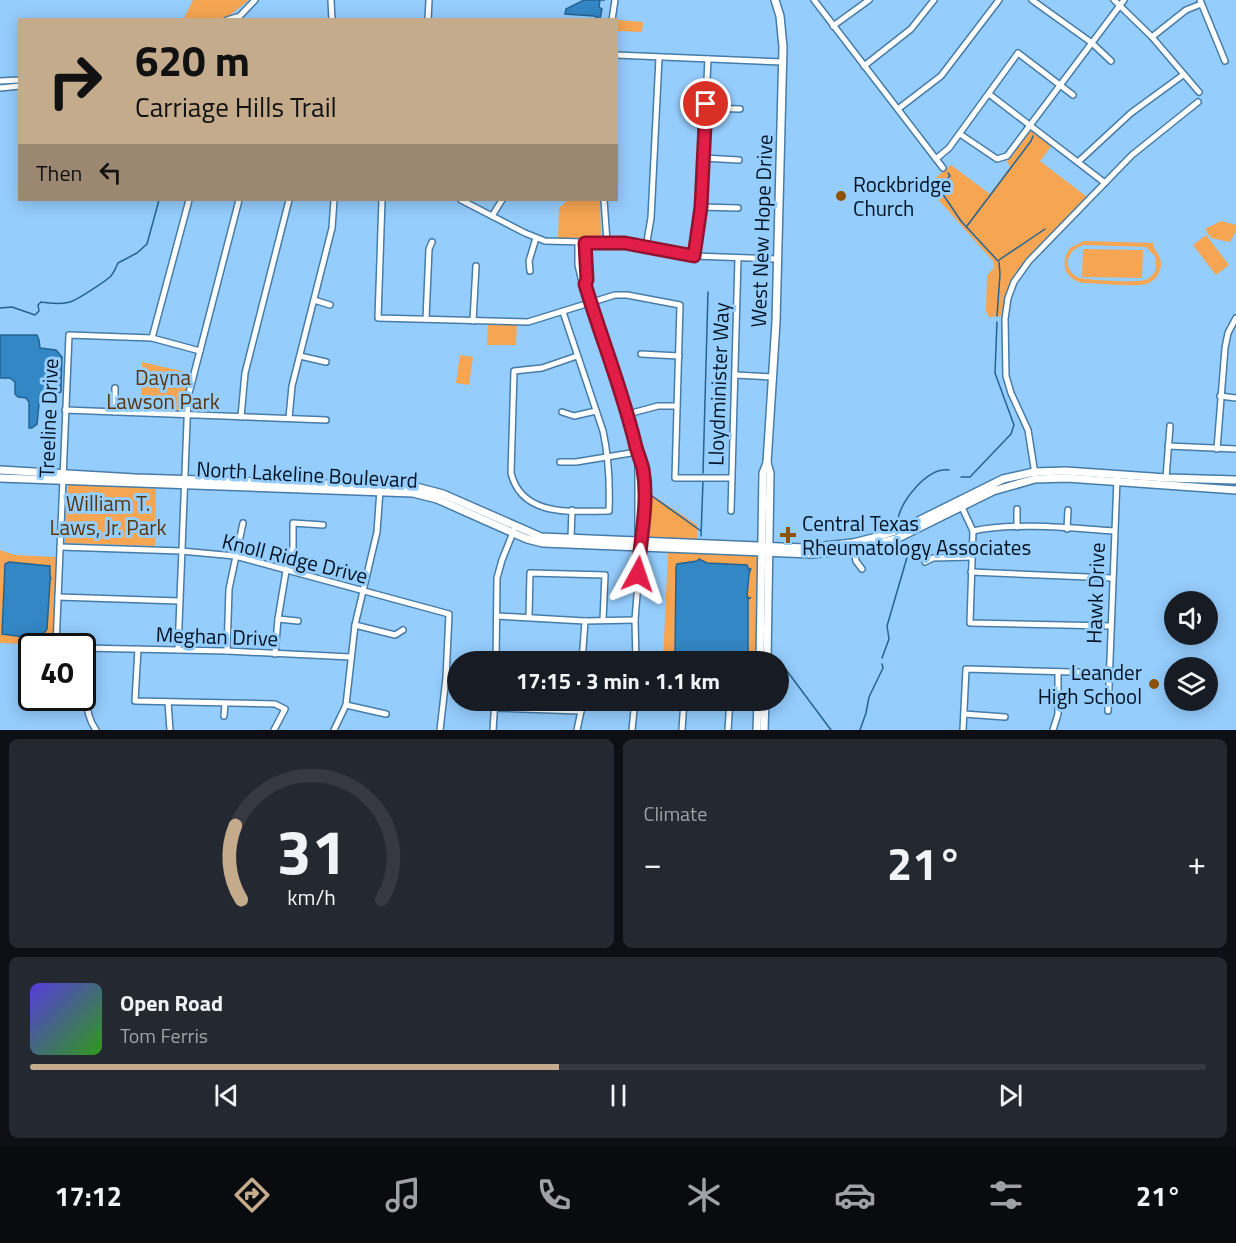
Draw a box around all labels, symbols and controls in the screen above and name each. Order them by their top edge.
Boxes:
text: 620 m [135,28,250,92]
icon: right [36,42,114,120]
pin [680,78,731,129]
text: Carriage Hills Trail [135,86,337,127]
icon: arrive [689,87,722,120]
street label: West New Hope Drive [742,134,780,328]
text: Then [36,156,82,190]
icon: left [94,156,127,189]
place label: Rockbridge Church [853,168,951,224]
marker: Rockbridge Church [834,189,848,203]
street label: Lloydminister Way [699,302,737,466]
street label: Treeline Drive [30,358,66,478]
park label: Dayna Lawson Park [106,361,220,417]
street label: North Lakeline Boulevard [195,452,419,496]
park label: William T. Laws, Jr. Park [49,487,167,543]
place label: Central Texas Rheumatology Associates [802,507,1031,563]
street label: Knoll Ridge Drive [219,524,371,592]
marker: Central Texas Rheumatology Associates [779,526,797,544]
position arrow [606,542,670,606]
street label: Hawk Drive [1077,542,1113,644]
map controls [1164,591,1218,711]
button: sound [1164,591,1218,645]
street label: Meghan Drive [155,618,279,654]
speed limit sign: 40 [18,633,96,711]
place label: Leander High School [1038,656,1142,712]
button: layers [1164,657,1218,711]
text: 17:15 · 3 min · 1.1 km [516,664,720,698]
marker: Leander High School [1147,677,1161,691]
text: Climate [644,798,707,829]
text: 31 [276,803,346,898]
text: 21° [887,829,963,897]
text: − [644,838,662,888]
text: + [1188,838,1206,888]
text: km/h [287,882,336,914]
text: Open Road [120,986,223,1020]
text: Tom Ferris [120,1020,208,1051]
icon: previous [210,1079,243,1112]
icon: pause [602,1079,635,1112]
icon: next [994,1079,1027,1112]
icon: directions [231,1174,273,1216]
icon: music [382,1174,424,1216]
icon: phone [533,1174,575,1216]
icon: climate [683,1174,725,1216]
icon: car [834,1174,876,1216]
icon: filters [985,1174,1027,1216]
text: 17:12 [54,1175,122,1216]
text: 21° [1136,1175,1181,1216]

